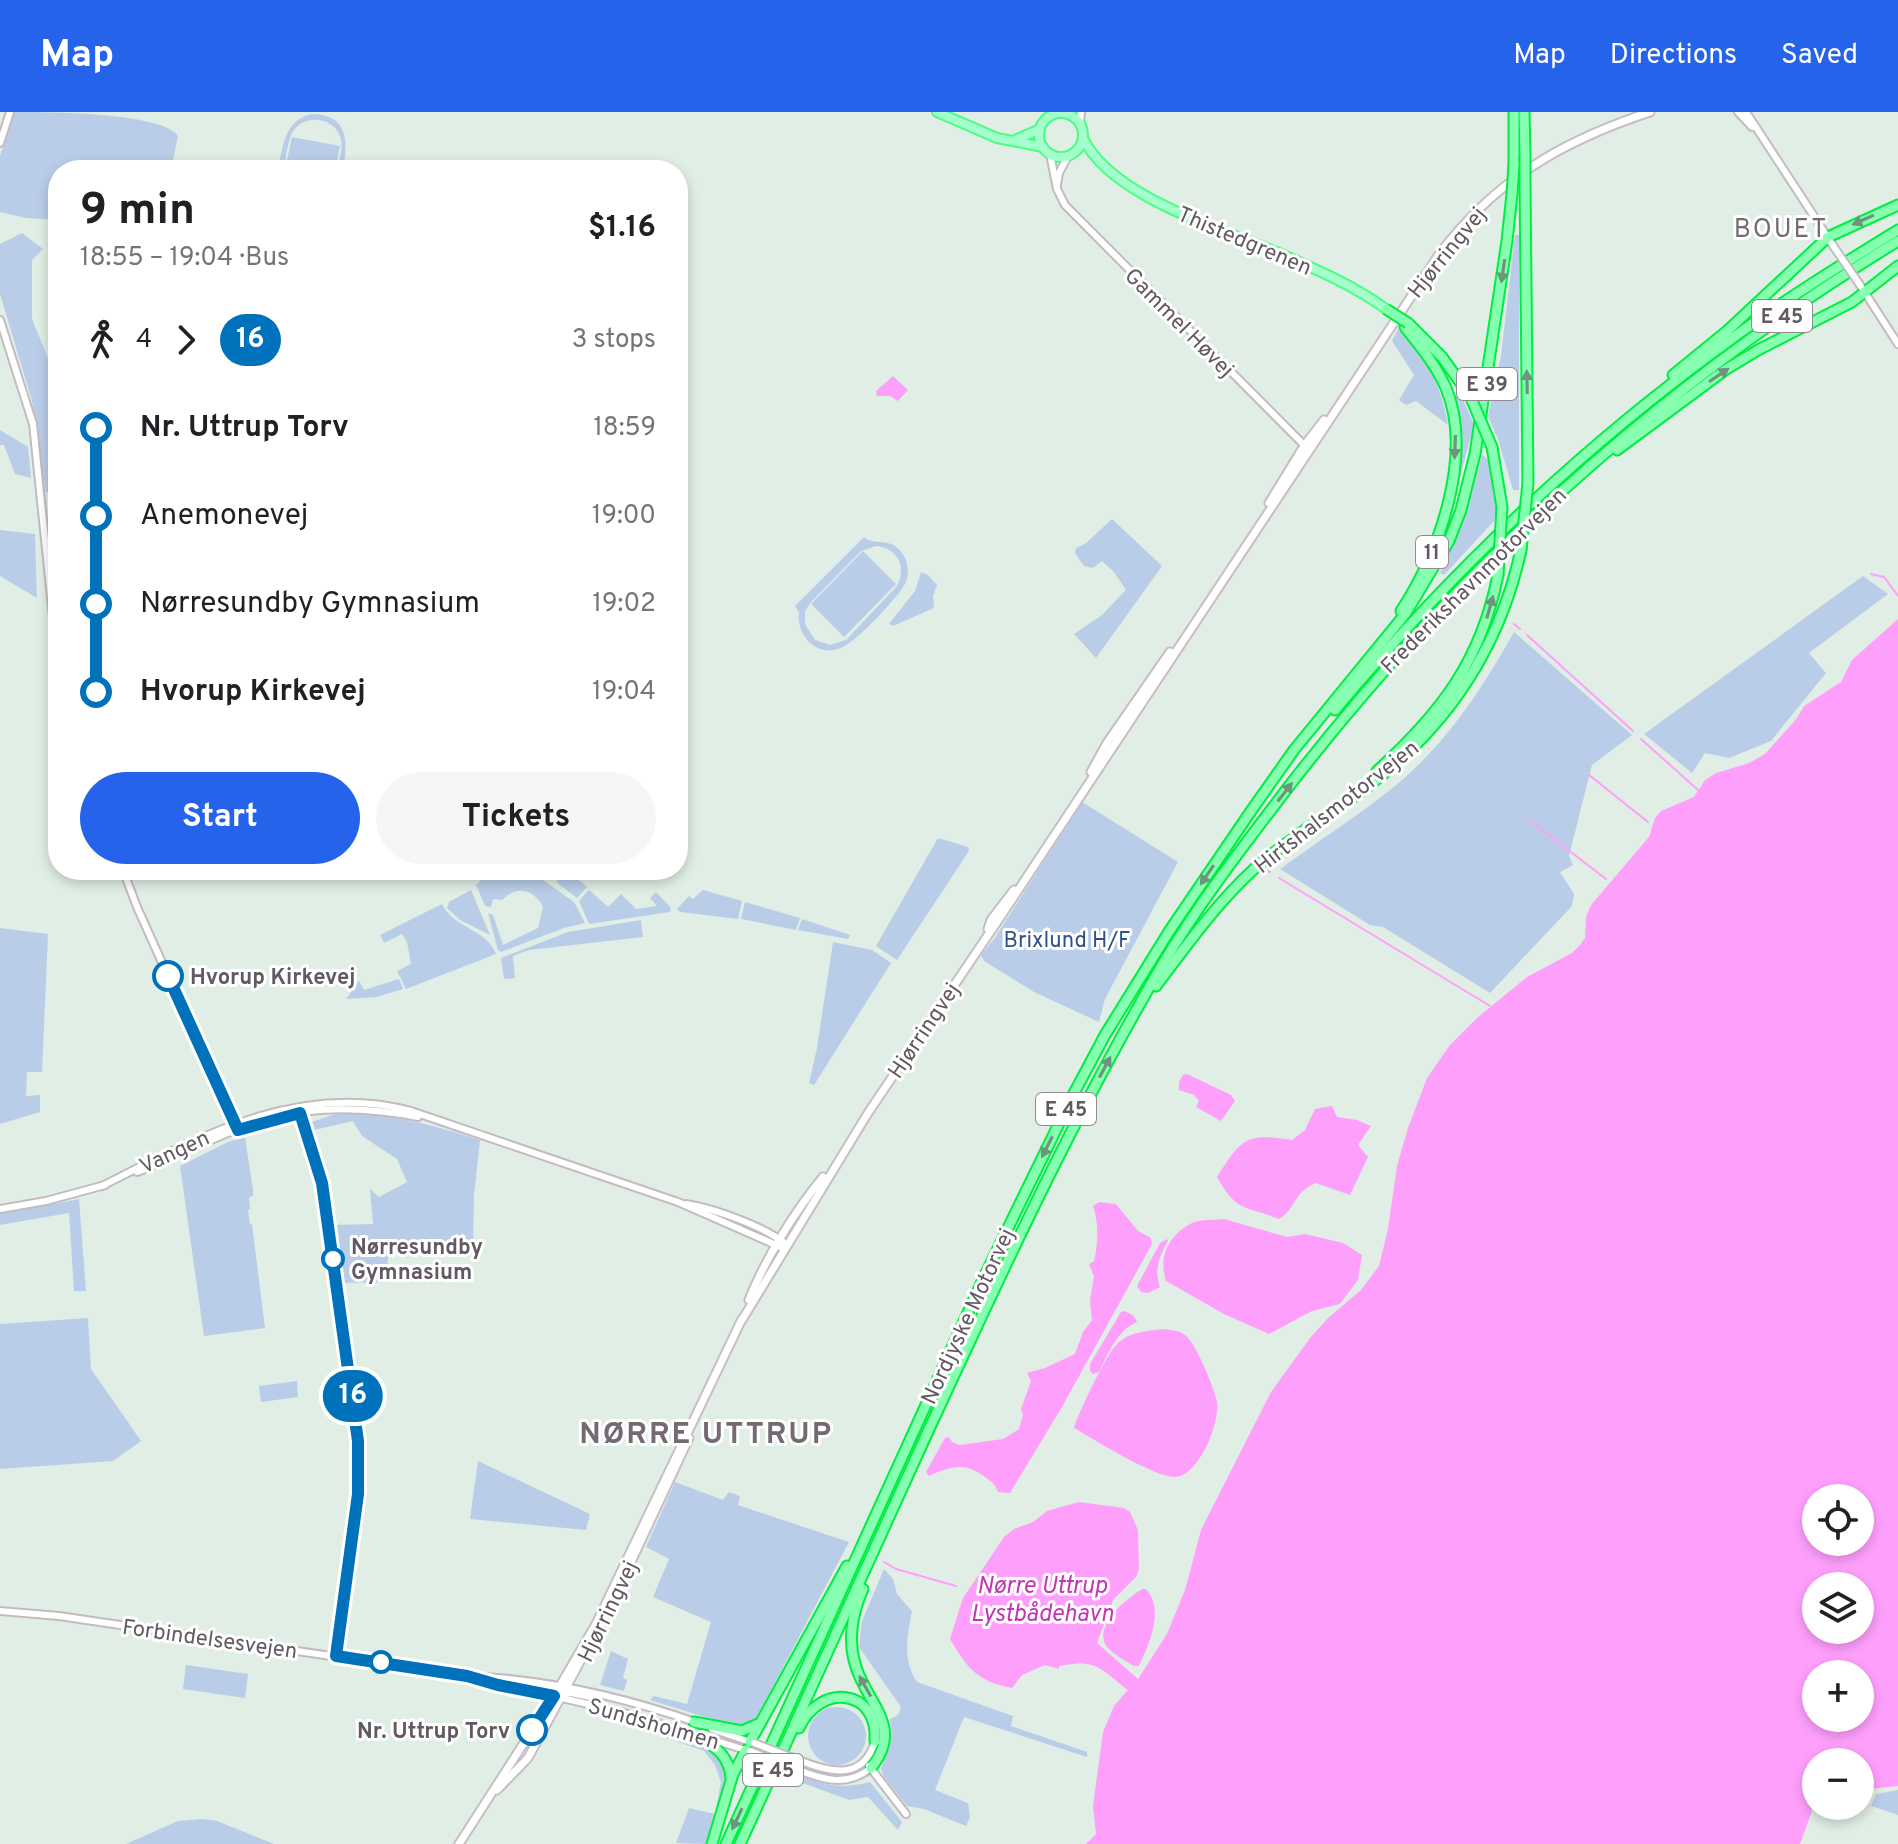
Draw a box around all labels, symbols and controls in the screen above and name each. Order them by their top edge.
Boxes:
text: Map [40,32,114,81]
text: Map [1513,38,1566,74]
text: Directions [1610,38,1737,74]
text: Saved [1781,38,1858,74]
text: 9 min [80,184,195,240]
street label: Thistedgrenen [1173,202,1315,283]
street label: Hjørringvej [1403,203,1493,305]
text: $1.16 [588,210,656,247]
district label: BOUET [1734,214,1828,247]
one-way arrow [1851,214,1874,227]
text: 18:55 – 19:04 · Bus [80,242,289,275]
one-way arrow [1496,259,1509,284]
street label: Gammel Høvej [1118,263,1239,384]
road number: E 45 [1752,300,1812,332]
icon: walk [80,318,124,362]
icon: forward [164,318,208,362]
text: 16 [236,322,265,358]
text: 4 [136,324,152,357]
text: 3 stops [572,324,656,357]
road number: E 39 [1457,368,1517,400]
one-way arrow [1709,368,1730,383]
one-way arrow [1521,369,1533,394]
text: Nr. Uttrup Torv [140,410,349,447]
text: 18:59 [593,412,656,445]
one-way arrow [1448,435,1461,460]
street label: Frederikshavnmotorvejen [1376,483,1573,680]
text: Anemonevej [140,498,308,535]
text: 19:00 [592,500,656,533]
road number: 11 [1416,536,1448,568]
text: Nørresundby Gymnasium [140,586,480,623]
text: 19:02 [592,588,656,621]
one-way arrow [1484,595,1497,619]
text: Hvorup Kirkevej [140,674,366,711]
text: 19:04 [592,676,656,709]
street label: Hirtshalsmotorvejen [1250,735,1425,881]
button: Start [80,772,360,864]
button: Tickets [376,772,656,864]
one-way arrow [1276,782,1292,802]
one-way arrow [1200,865,1215,886]
park label: Brixlund H/F [1004,928,1130,955]
marker: Hvorup Kirkevej [153,961,183,991]
place label: Hvorup Kirkevej [190,965,355,992]
street label: Hjørringvej [883,978,967,1084]
one-way arrow [1098,1056,1111,1079]
road number: E 45 [1036,1093,1096,1125]
street label: Vangen [136,1125,214,1181]
one-way arrow [1040,1136,1053,1159]
street label: Nordjyske Motorvej [917,1225,1022,1409]
place label: Nørresundby Gymnasium [351,1235,483,1287]
marker: Nørresundby Gymnasium [322,1248,344,1270]
line badge: 16 [317,1370,389,1422]
text: 16 [339,1378,367,1414]
district label: NØRRE UTTRUP [579,1417,833,1454]
map controls [1802,1484,1874,1820]
button: locate [1802,1484,1874,1556]
street label: Hjørringvej [573,1557,645,1667]
water label: Nørre Uttrup Lystbådehavn [971,1572,1113,1630]
button: layers [1802,1572,1874,1644]
street label: Forbindelsesvejen [120,1615,299,1666]
unlabelled marker [370,1651,392,1673]
button: + [1802,1660,1874,1732]
one-way arrow [858,1674,872,1697]
street label: Sundsholmen [585,1694,722,1757]
marker: Nr. Uttrup Torv [517,1715,547,1745]
place label: Nr. Uttrup Torv [357,1719,510,1746]
button: − [1802,1748,1874,1820]
road number: E 45 [743,1754,803,1786]
one-way arrow [730,1807,744,1830]

